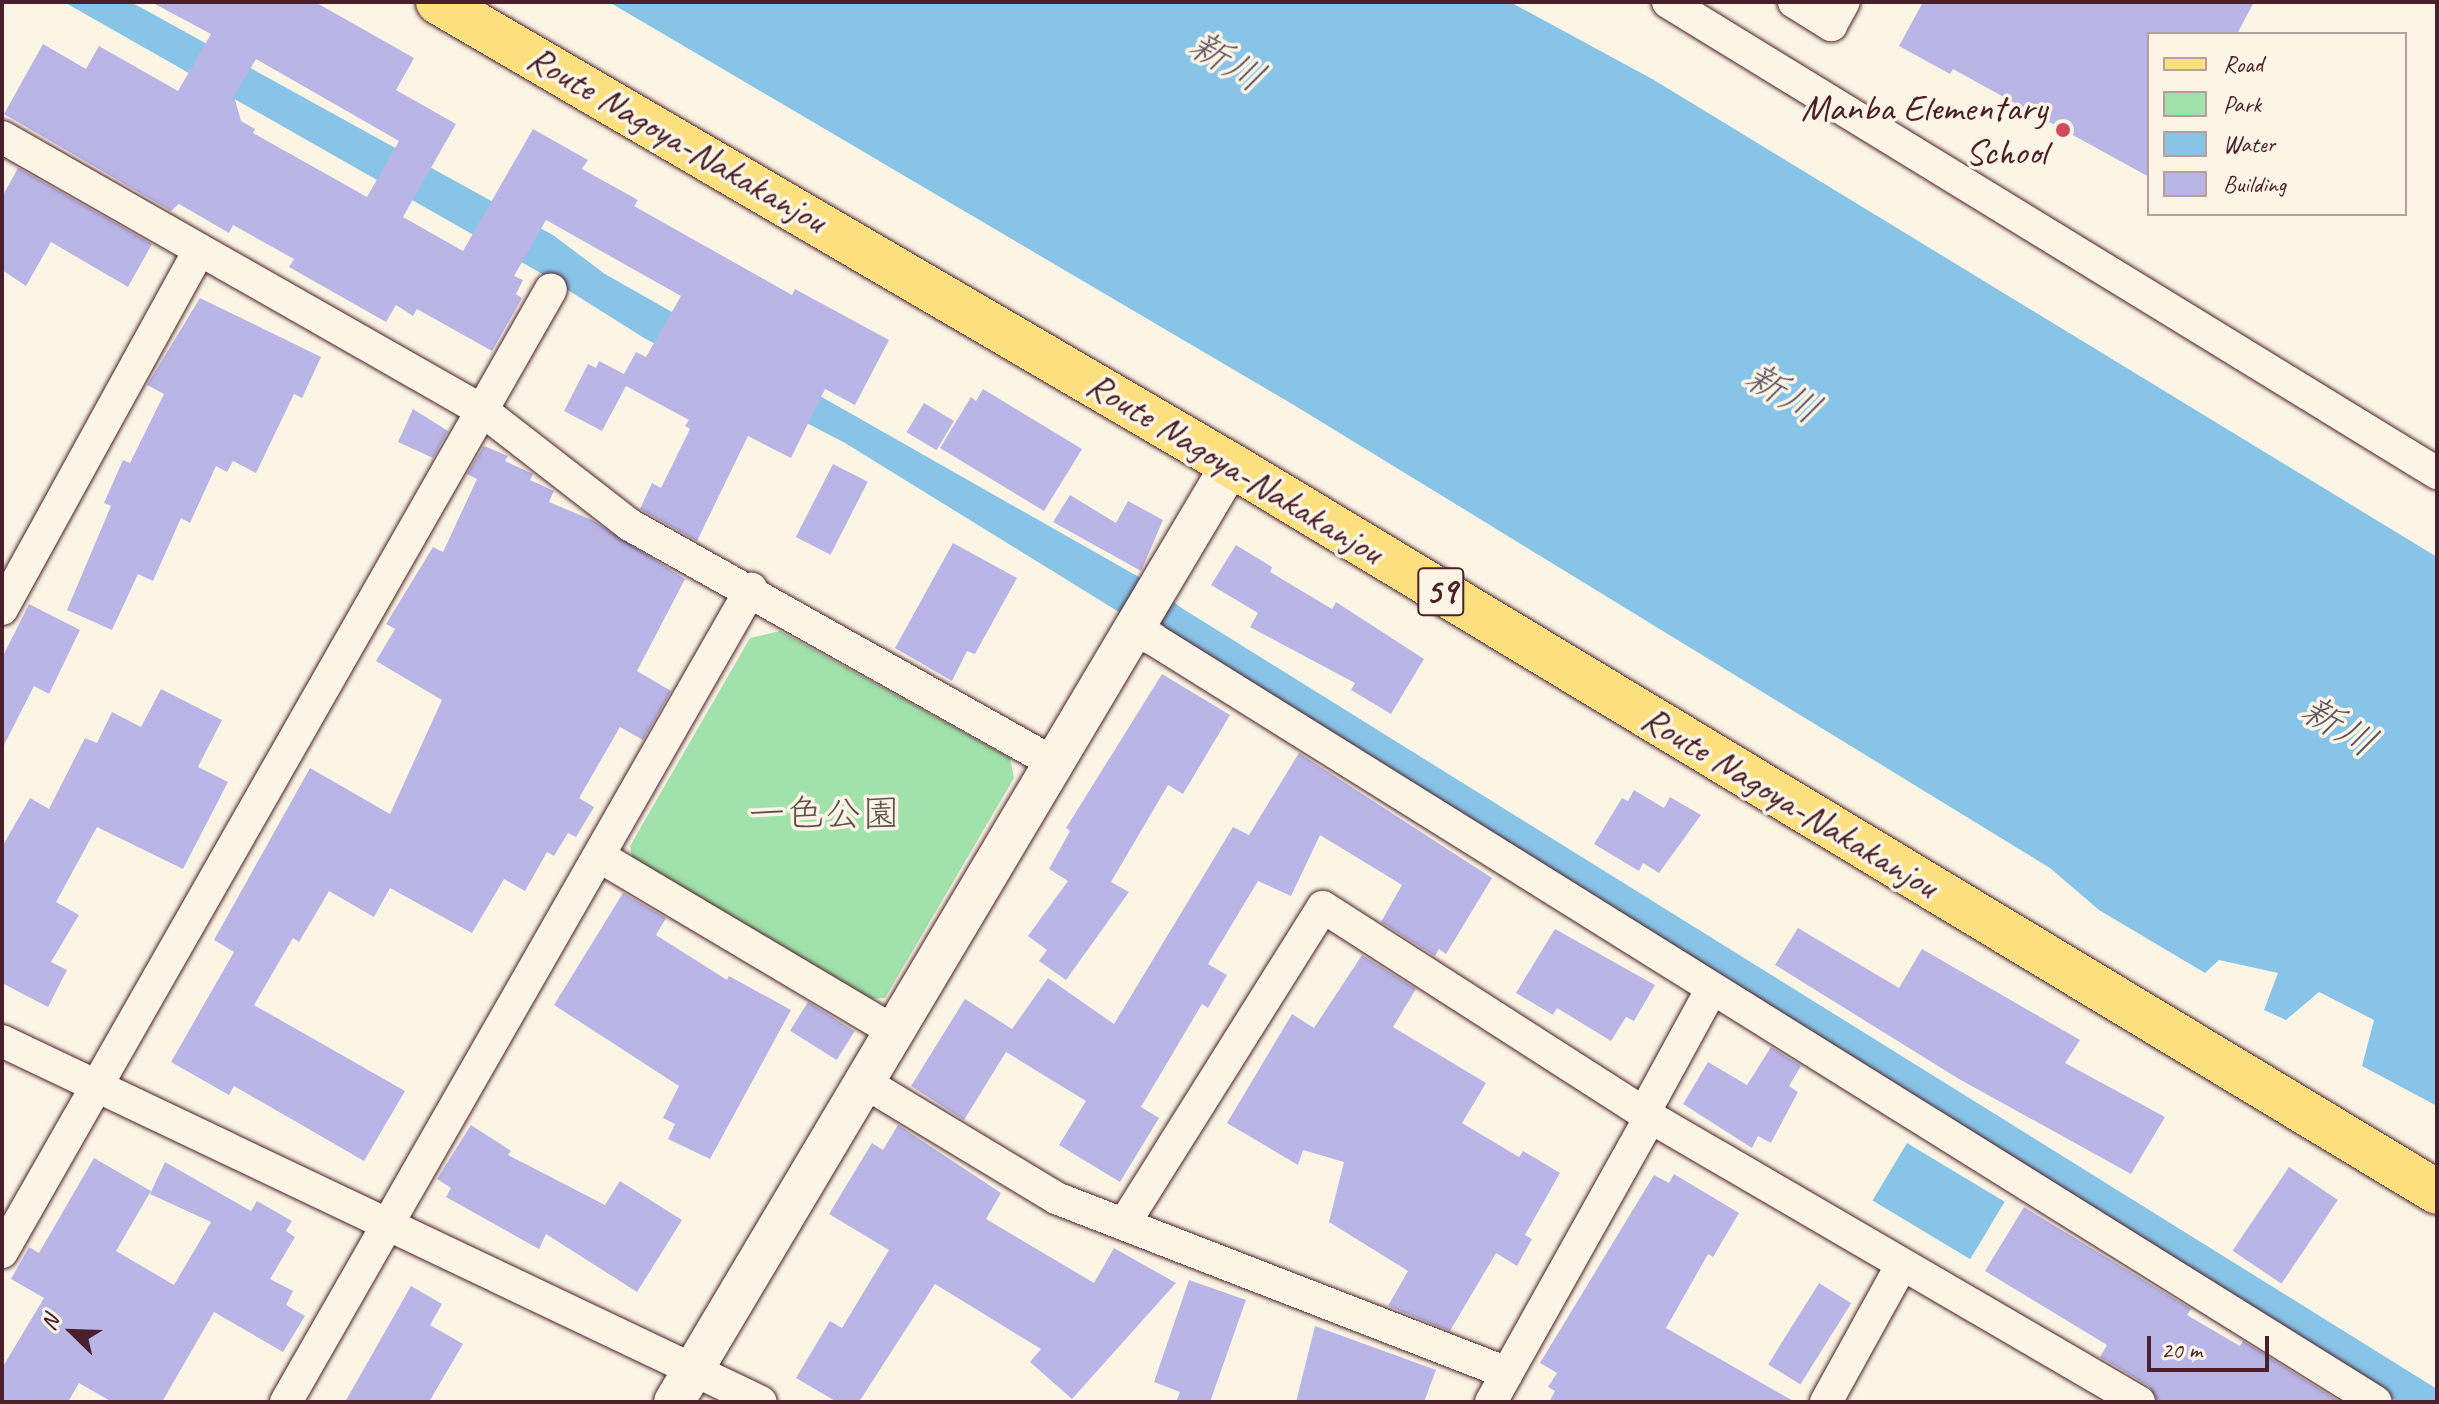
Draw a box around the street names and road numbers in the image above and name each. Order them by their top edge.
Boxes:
street label: Route Nagoya-Nakakanjou [519,34,835,244]
street label: Route Nagoya-Nakakanjou [1078,361,1392,575]
road number: 59 [1417,560,1465,624]
street label: Route Nagoya-Nakakanjou [1633,695,1947,909]

